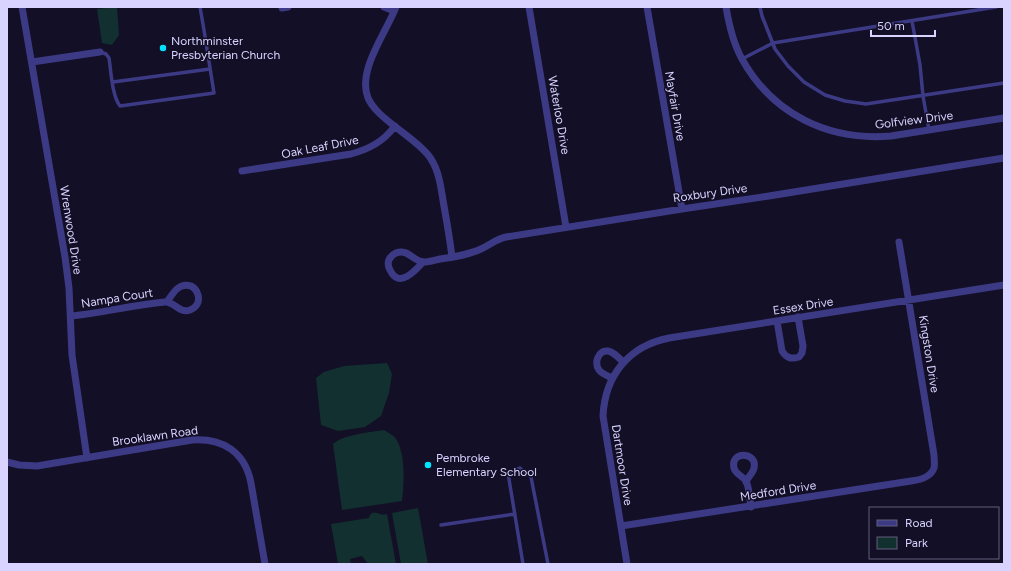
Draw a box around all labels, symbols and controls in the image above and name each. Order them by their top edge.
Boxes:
scale bar [871,12,935,38]
text: 50 m [877,19,905,33]
place label: Northminster Presbyterian Church [171,34,281,62]
marker: Northminster Presbyterian Church [158,43,168,53]
street label: Mayfair Drive [662,70,688,142]
street label: Waterloo Drive [545,75,573,156]
street label: Golfview Drive [874,108,954,132]
street label: Oak Leaf Drive [280,133,360,161]
street label: Roxbury Drive [672,181,749,205]
street label: Wrenwood Drive [57,185,85,276]
street label: Nampa Court [80,285,154,311]
street label: Essex Drive [772,294,835,318]
street label: Kingston Drive [916,314,942,394]
street label: Brooklawn Road [111,423,199,449]
street label: Dartmoor Drive [609,423,635,507]
place label: Pembroke Elementary School [436,451,537,479]
marker: Pembroke Elementary School [423,460,433,470]
street label: Medford Drive [739,478,818,504]
legend [869,507,999,559]
text: Road [905,516,933,530]
text: Park [905,536,928,550]

